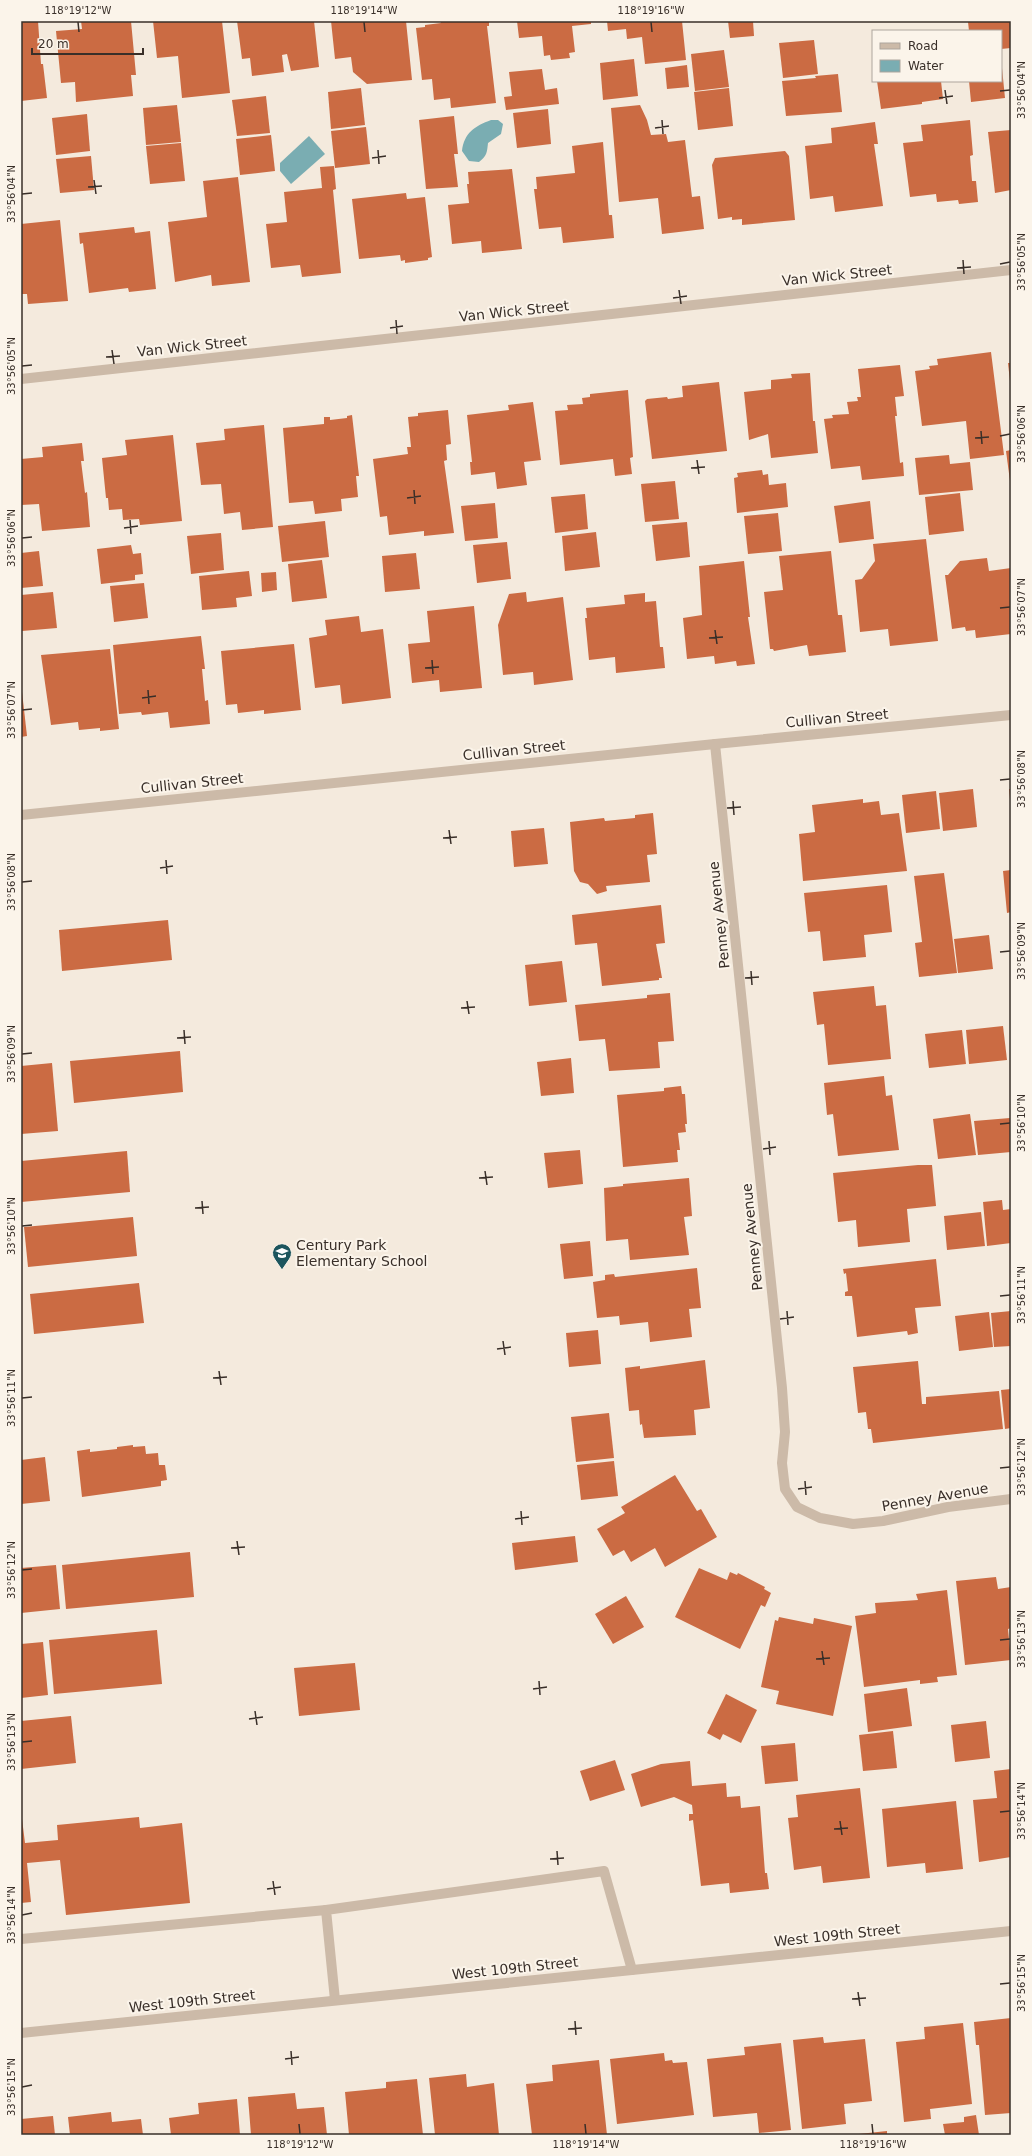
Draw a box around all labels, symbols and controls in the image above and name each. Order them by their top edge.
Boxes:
text: 118°19'12"W [45,5,111,16]
text: 118°19'14"W [331,5,397,16]
text: 118°19'16"W [618,5,684,16]
scale bar [32,30,143,56]
legend [872,30,1002,82]
text: 20 m [38,37,69,51]
text: Road [908,39,938,53]
text: Water [908,59,944,73]
text: 33°56'04"N [1016,61,1027,119]
text: 33°56'04"N [6,165,17,223]
text: 33°56'05"N [1016,233,1027,291]
street label: Van Wick Street [781,261,893,289]
street label: Van Wick Street [458,297,570,325]
street label: Van Wick Street [136,332,248,360]
text: 33°56'05"N [6,337,17,395]
text: 33°56'06"N [1016,405,1027,463]
text: 33°56'06"N [6,509,17,567]
text: 33°56'07"N [1016,578,1027,636]
text: 33°56'07"N [6,681,17,739]
street label: Cullivan Street [785,705,890,730]
street label: Cullivan Street [462,737,567,763]
text: 33°56'08"N [1016,750,1027,808]
street label: Cullivan Street [140,770,245,796]
text: 33°56'08"N [6,853,17,911]
street label: Penney Avenue [705,861,733,969]
text: 33°56'09"N [1016,922,1027,980]
text: 33°56'09"N [6,1025,17,1083]
text: 33°56'10"N [1016,1094,1027,1152]
street label: Penney Avenue [738,1183,766,1291]
text: 33°56'10"N [6,1197,17,1255]
place label: Century Park Elementary School [296,1237,428,1269]
school or university icon: Century Park Elementary School [271,1242,293,1270]
text: 33°56'11"N [1016,1266,1027,1324]
text: 33°56'11"N [6,1369,17,1427]
text: 33°56'12"N [1016,1438,1027,1496]
street label: Penney Avenue [881,1480,989,1514]
text: 33°56'12"N [6,1541,17,1599]
text: 33°56'13"N [1016,1610,1027,1668]
text: 33°56'13"N [6,1713,17,1771]
text: 33°56'14"N [1016,1782,1027,1840]
text: 33°56'14"N [6,1886,17,1944]
street label: West 109th Street [773,1920,901,1950]
street label: West 109th Street [451,1953,579,1983]
text: 33°56'15"N [1016,1954,1027,2012]
street label: West 109th Street [128,1986,256,2016]
text: 33°56'15"N [6,2058,17,2116]
text: 118°19'12"W [267,2139,333,2150]
text: 118°19'14"W [553,2139,619,2150]
text: 118°19'16"W [840,2139,906,2150]

